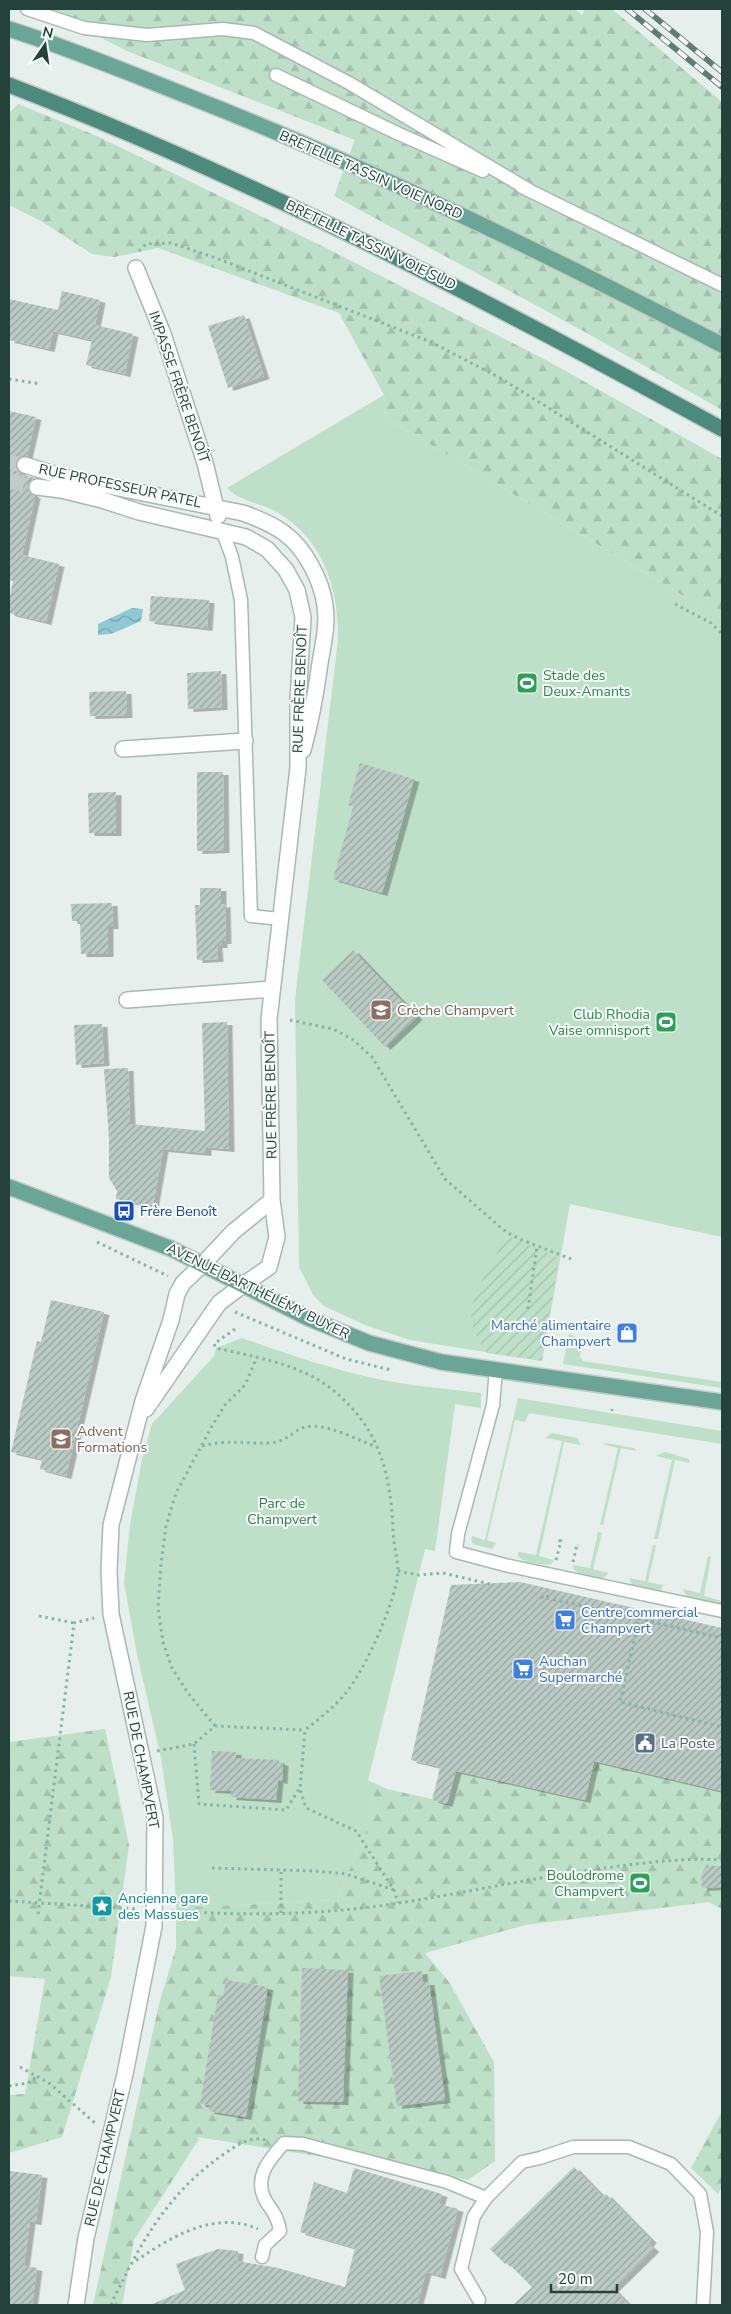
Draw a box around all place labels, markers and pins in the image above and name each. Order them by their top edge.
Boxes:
place label: Stade des Deux-Amants [543,666,631,701]
sports icon: Stade des Deux-Amants [515,671,539,695]
school or university icon: Crèche Champvert [369,998,393,1022]
place label: Crèche Champvert [397,1001,514,1020]
place label: Club Rhodia Vaise omnisport [548,1005,650,1040]
sports icon: Club Rhodia Vaise omnisport [654,1010,678,1034]
bus stop icon: Frère Benoît [112,1199,136,1223]
place label: Frère Benoît [140,1202,217,1221]
place label: Marché alimentaire Champvert [491,1316,611,1351]
shop icon: Marché alimentaire Champvert [615,1321,639,1345]
place label: Advent Formations [77,1422,147,1457]
school or university icon: Advent Formations [49,1427,73,1451]
place label: Centre commercial Champvert [581,1603,699,1638]
supermarket icon: Centre commercial Champvert [553,1608,577,1632]
place label: Auchan Supermarché [539,1652,622,1687]
supermarket icon: Auchan Supermarché [511,1657,535,1681]
public building icon: La Poste [633,1731,657,1755]
place label: La Poste [661,1734,715,1753]
place label: Boulodrome Champvert [547,1866,624,1901]
sports icon: Boulodrome Champvert [628,1871,652,1895]
place label: Ancienne gare des Massues [118,1889,208,1924]
place icon: Ancienne gare des Massues [90,1894,114,1918]

